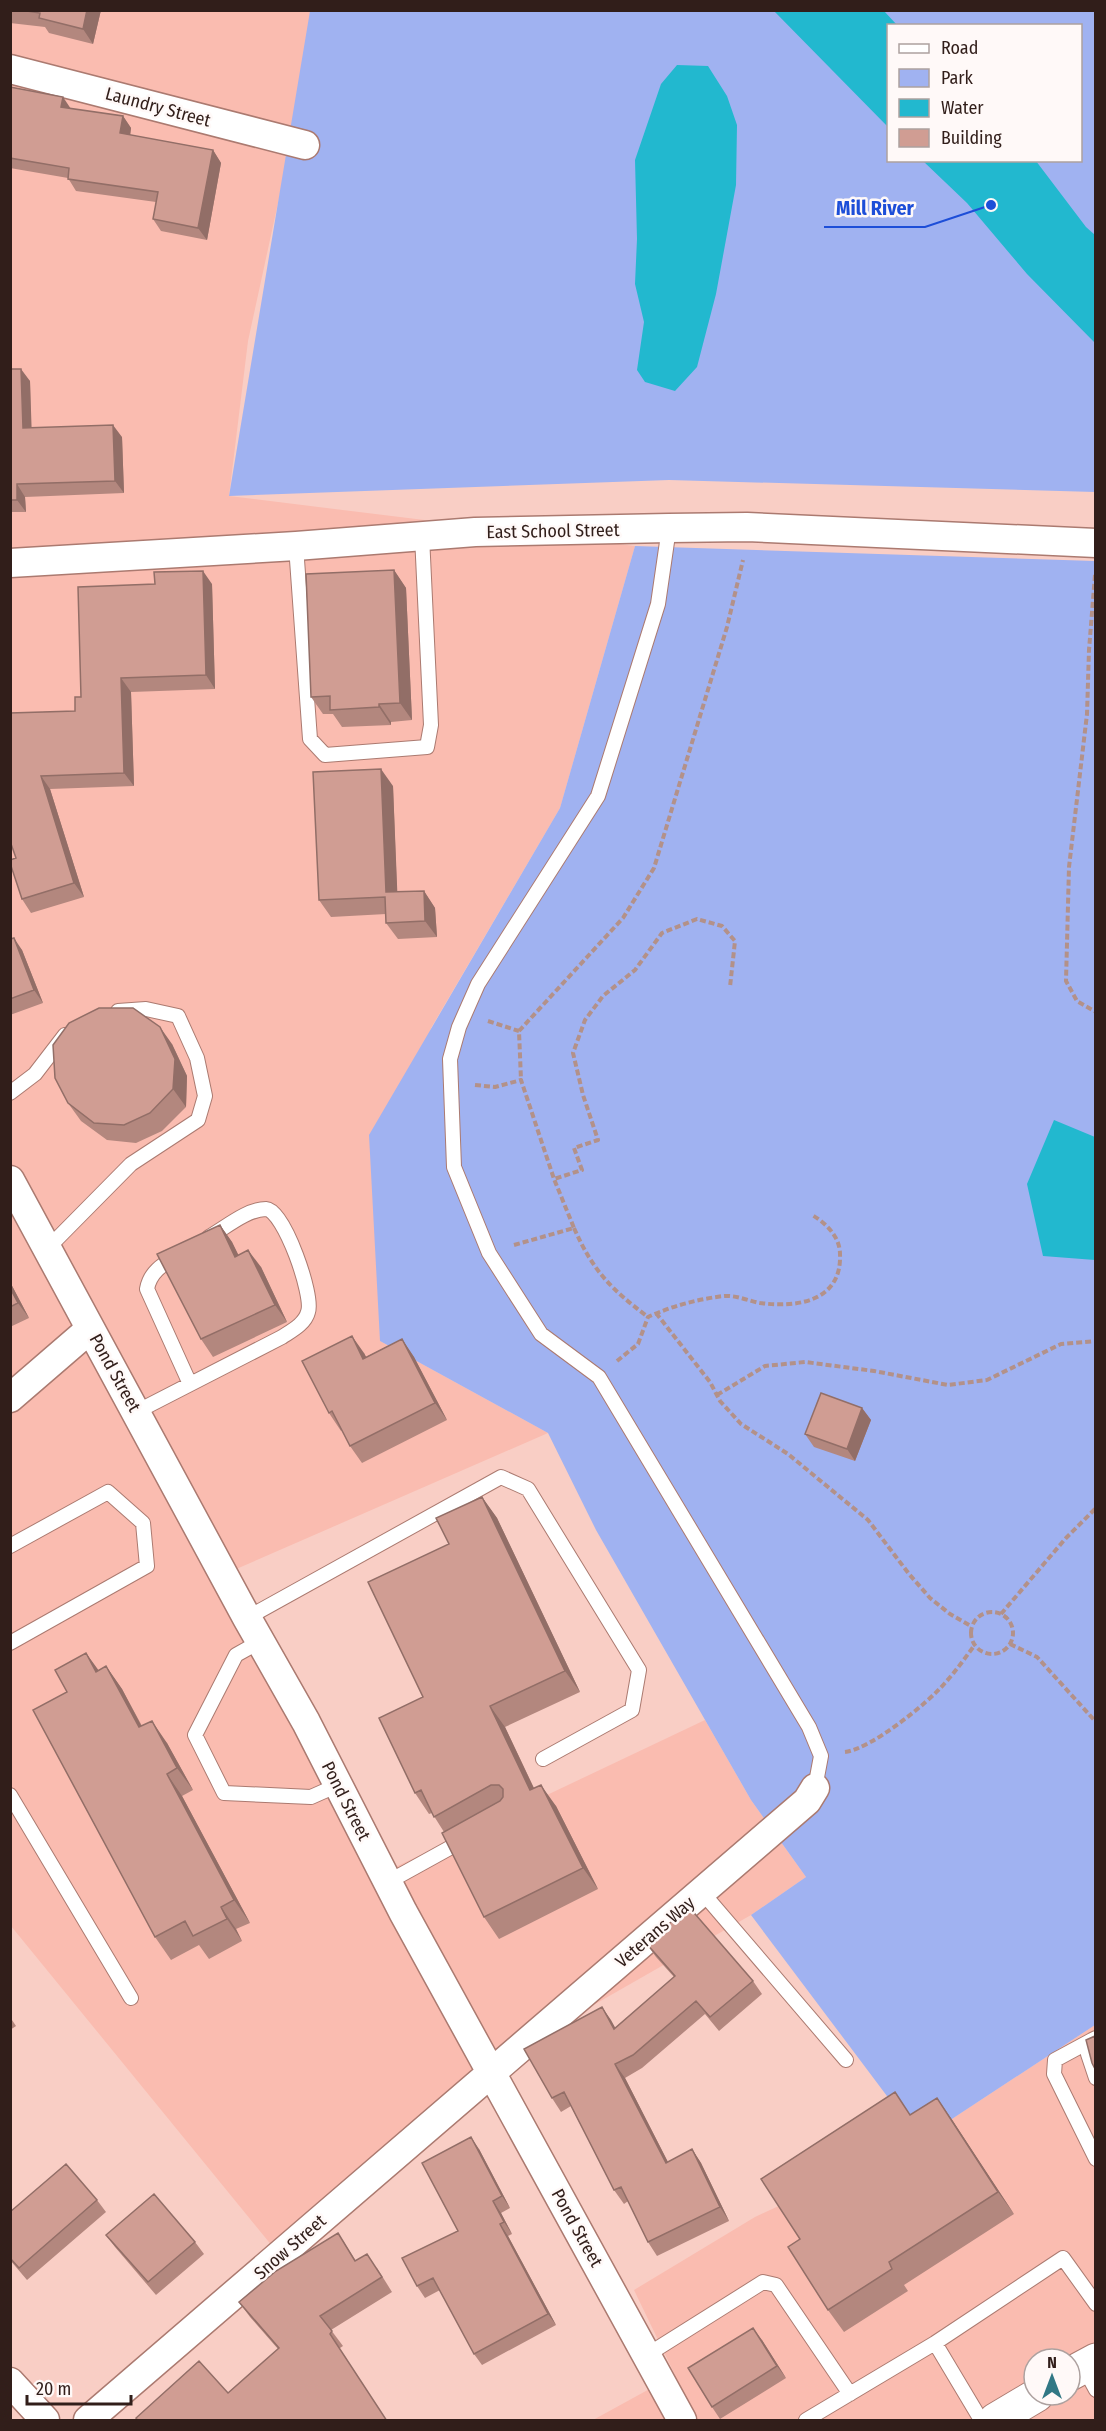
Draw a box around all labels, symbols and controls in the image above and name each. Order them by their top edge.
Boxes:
legend [887,24,1082,162]
text: Road [941,37,978,59]
text: Park [941,67,974,89]
street label: Laundry Street [103,82,213,132]
text: Water [941,97,984,119]
text: Building [941,127,1002,149]
callout: Mill River [824,189,925,227]
text: Mill River [836,196,915,220]
street label: East School Street [486,519,620,543]
street label: Pond Street [85,1330,146,1416]
street label: Pond Street [317,1758,375,1844]
street label: Veterans Way [611,1892,699,1972]
street label: Pond Street [547,2185,608,2271]
street label: Snow Street [250,2210,331,2284]
north arrow [1022,2347,1082,2407]
text: N [1047,2353,1057,2372]
scale bar [27,2368,130,2406]
text: 20 m [36,2378,71,2400]

